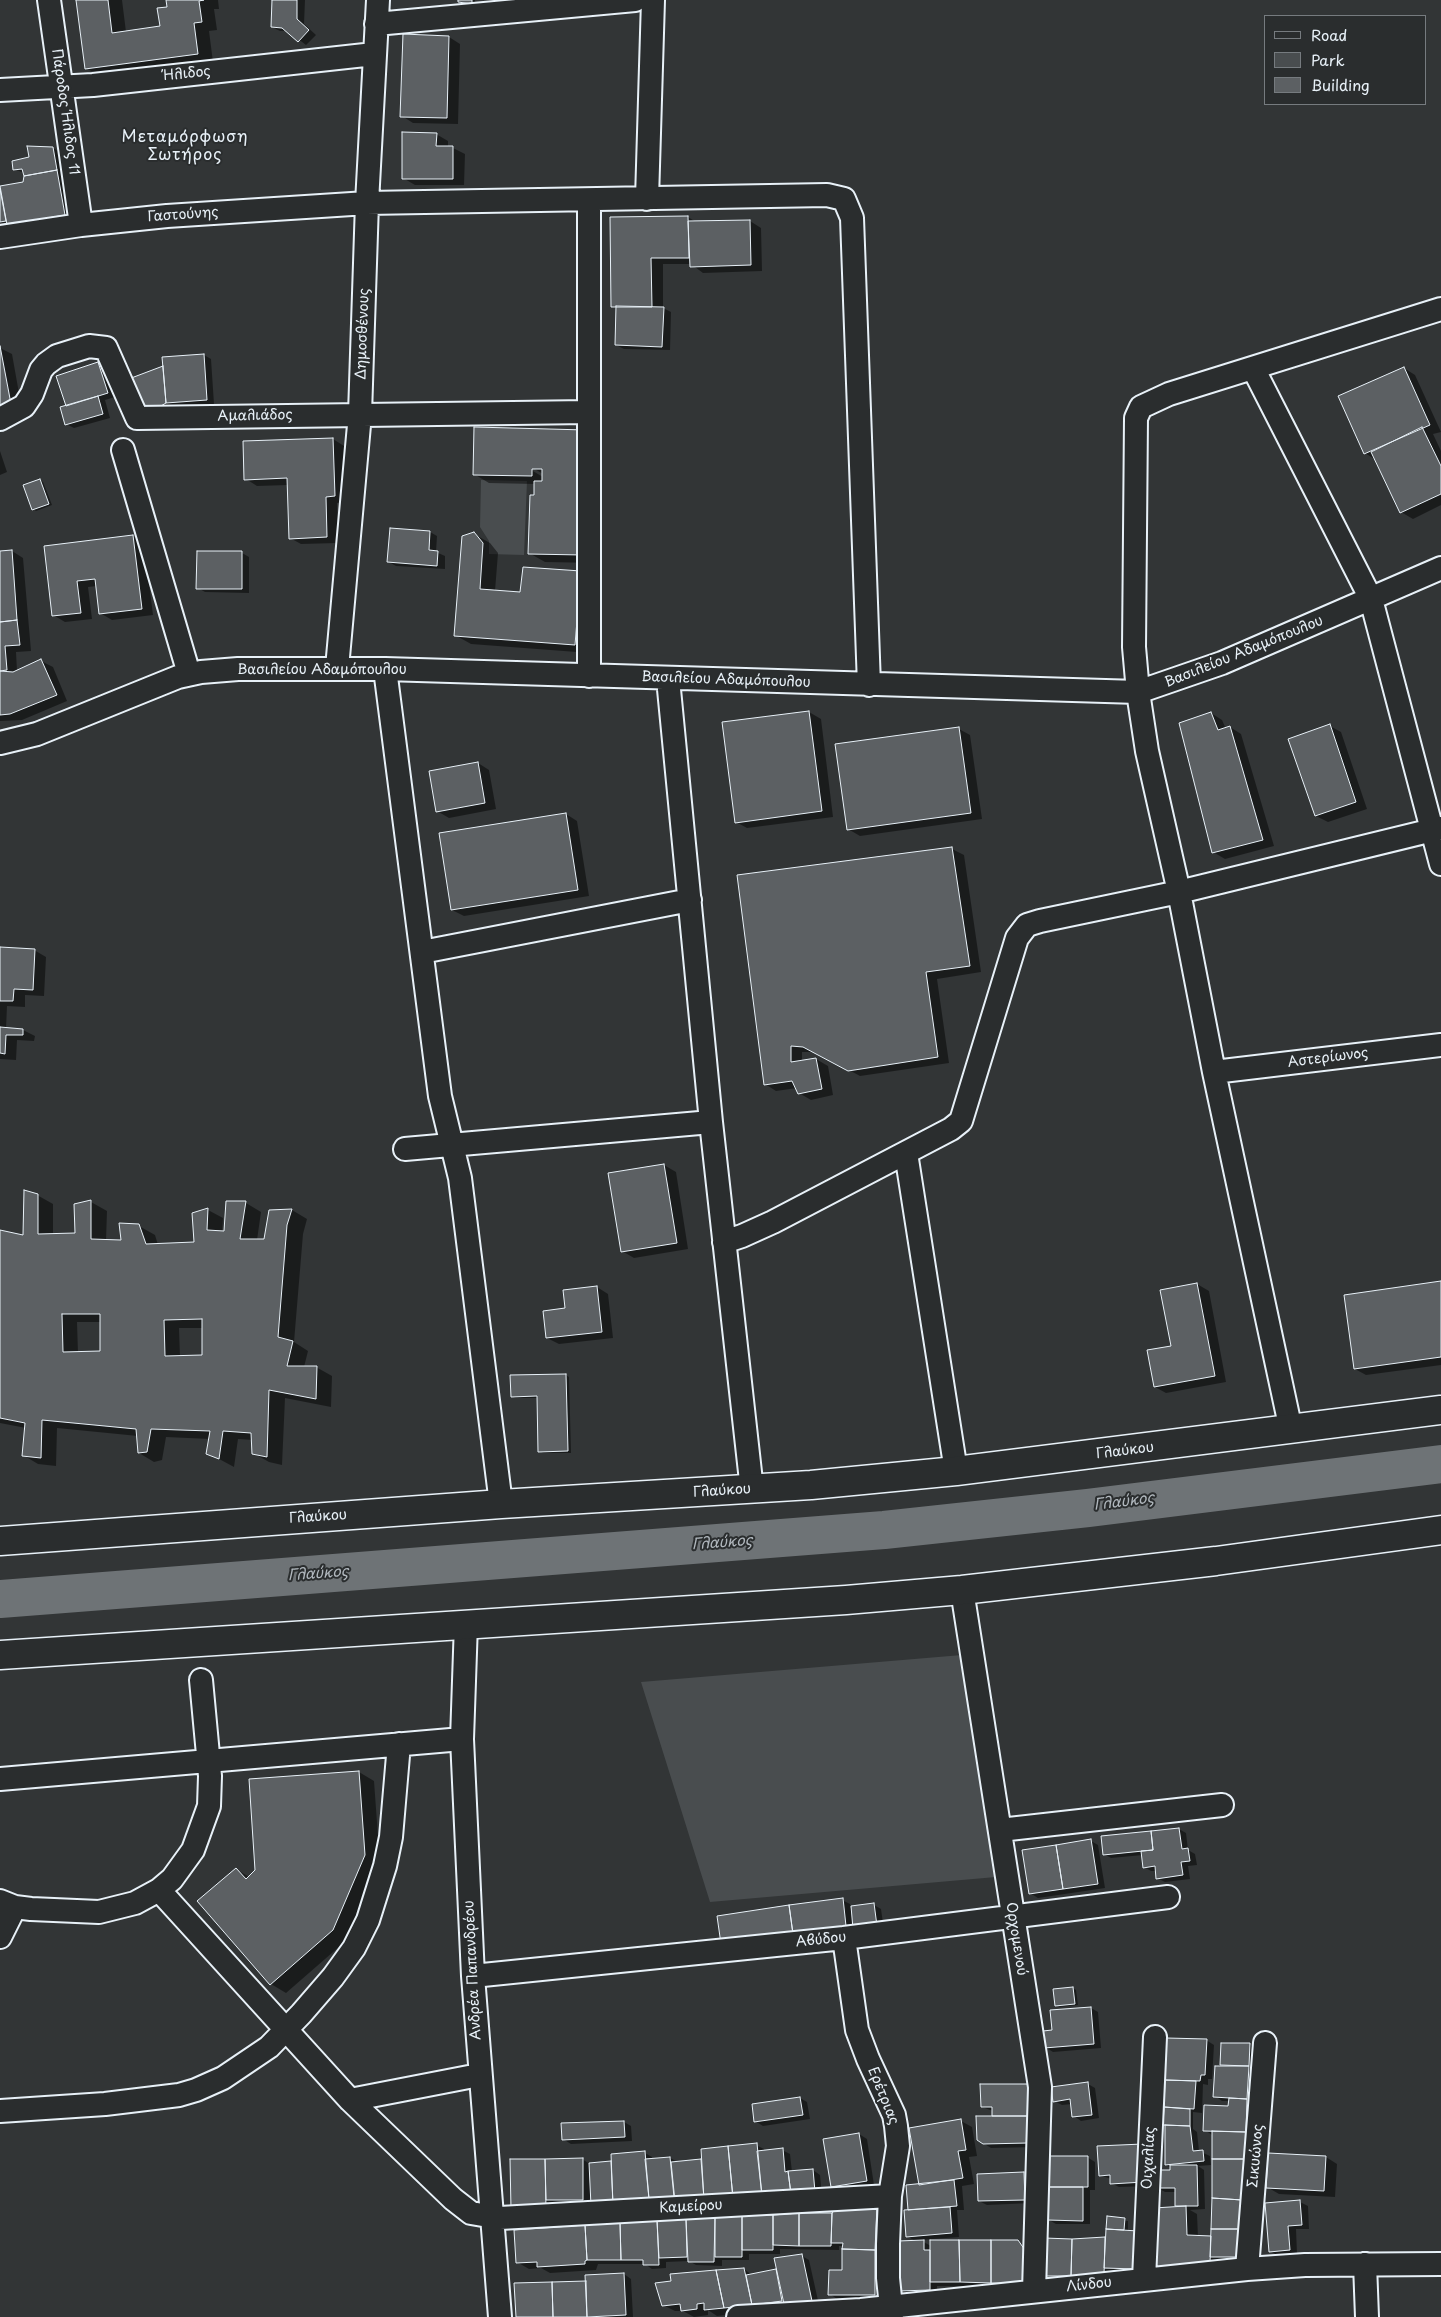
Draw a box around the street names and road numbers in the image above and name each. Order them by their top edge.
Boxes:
street label: Πάροδος Ήλιδος 11 [48,48,82,176]
street label: Ήλιδος [163,63,211,85]
street label: Γαστούνης [147,204,219,226]
street label: Δημοσθένους [353,288,373,380]
street label: Αμαλιάδος [217,407,293,425]
street label: Βασιλείου Αδαμόπουλου [1162,613,1326,691]
street label: Βασιλείου Αδαμόπουλου [237,662,407,678]
street label: Βασιλείου Αδαμόπουλου [641,669,811,691]
street label: Αστερίωνος [1287,1045,1369,1071]
street label: Γλαύκου [1095,1439,1155,1463]
street label: Γλαύκου [692,1481,752,1501]
street label: Γλαύκου [288,1507,348,1527]
street label: Ανδρέα Παπανδρέου [461,1900,485,2040]
street label: Ορχομενού [1002,1901,1030,1977]
street label: Αβύδου [795,1929,847,1951]
street label: Ερέτριας [864,2065,902,2127]
street label: Σικυώνος [1245,2124,1267,2188]
street label: Οιχαλίας [1139,2126,1159,2190]
street label: Καμείρου [659,2197,723,2217]
street label: Λίνδου [1065,2274,1113,2296]

